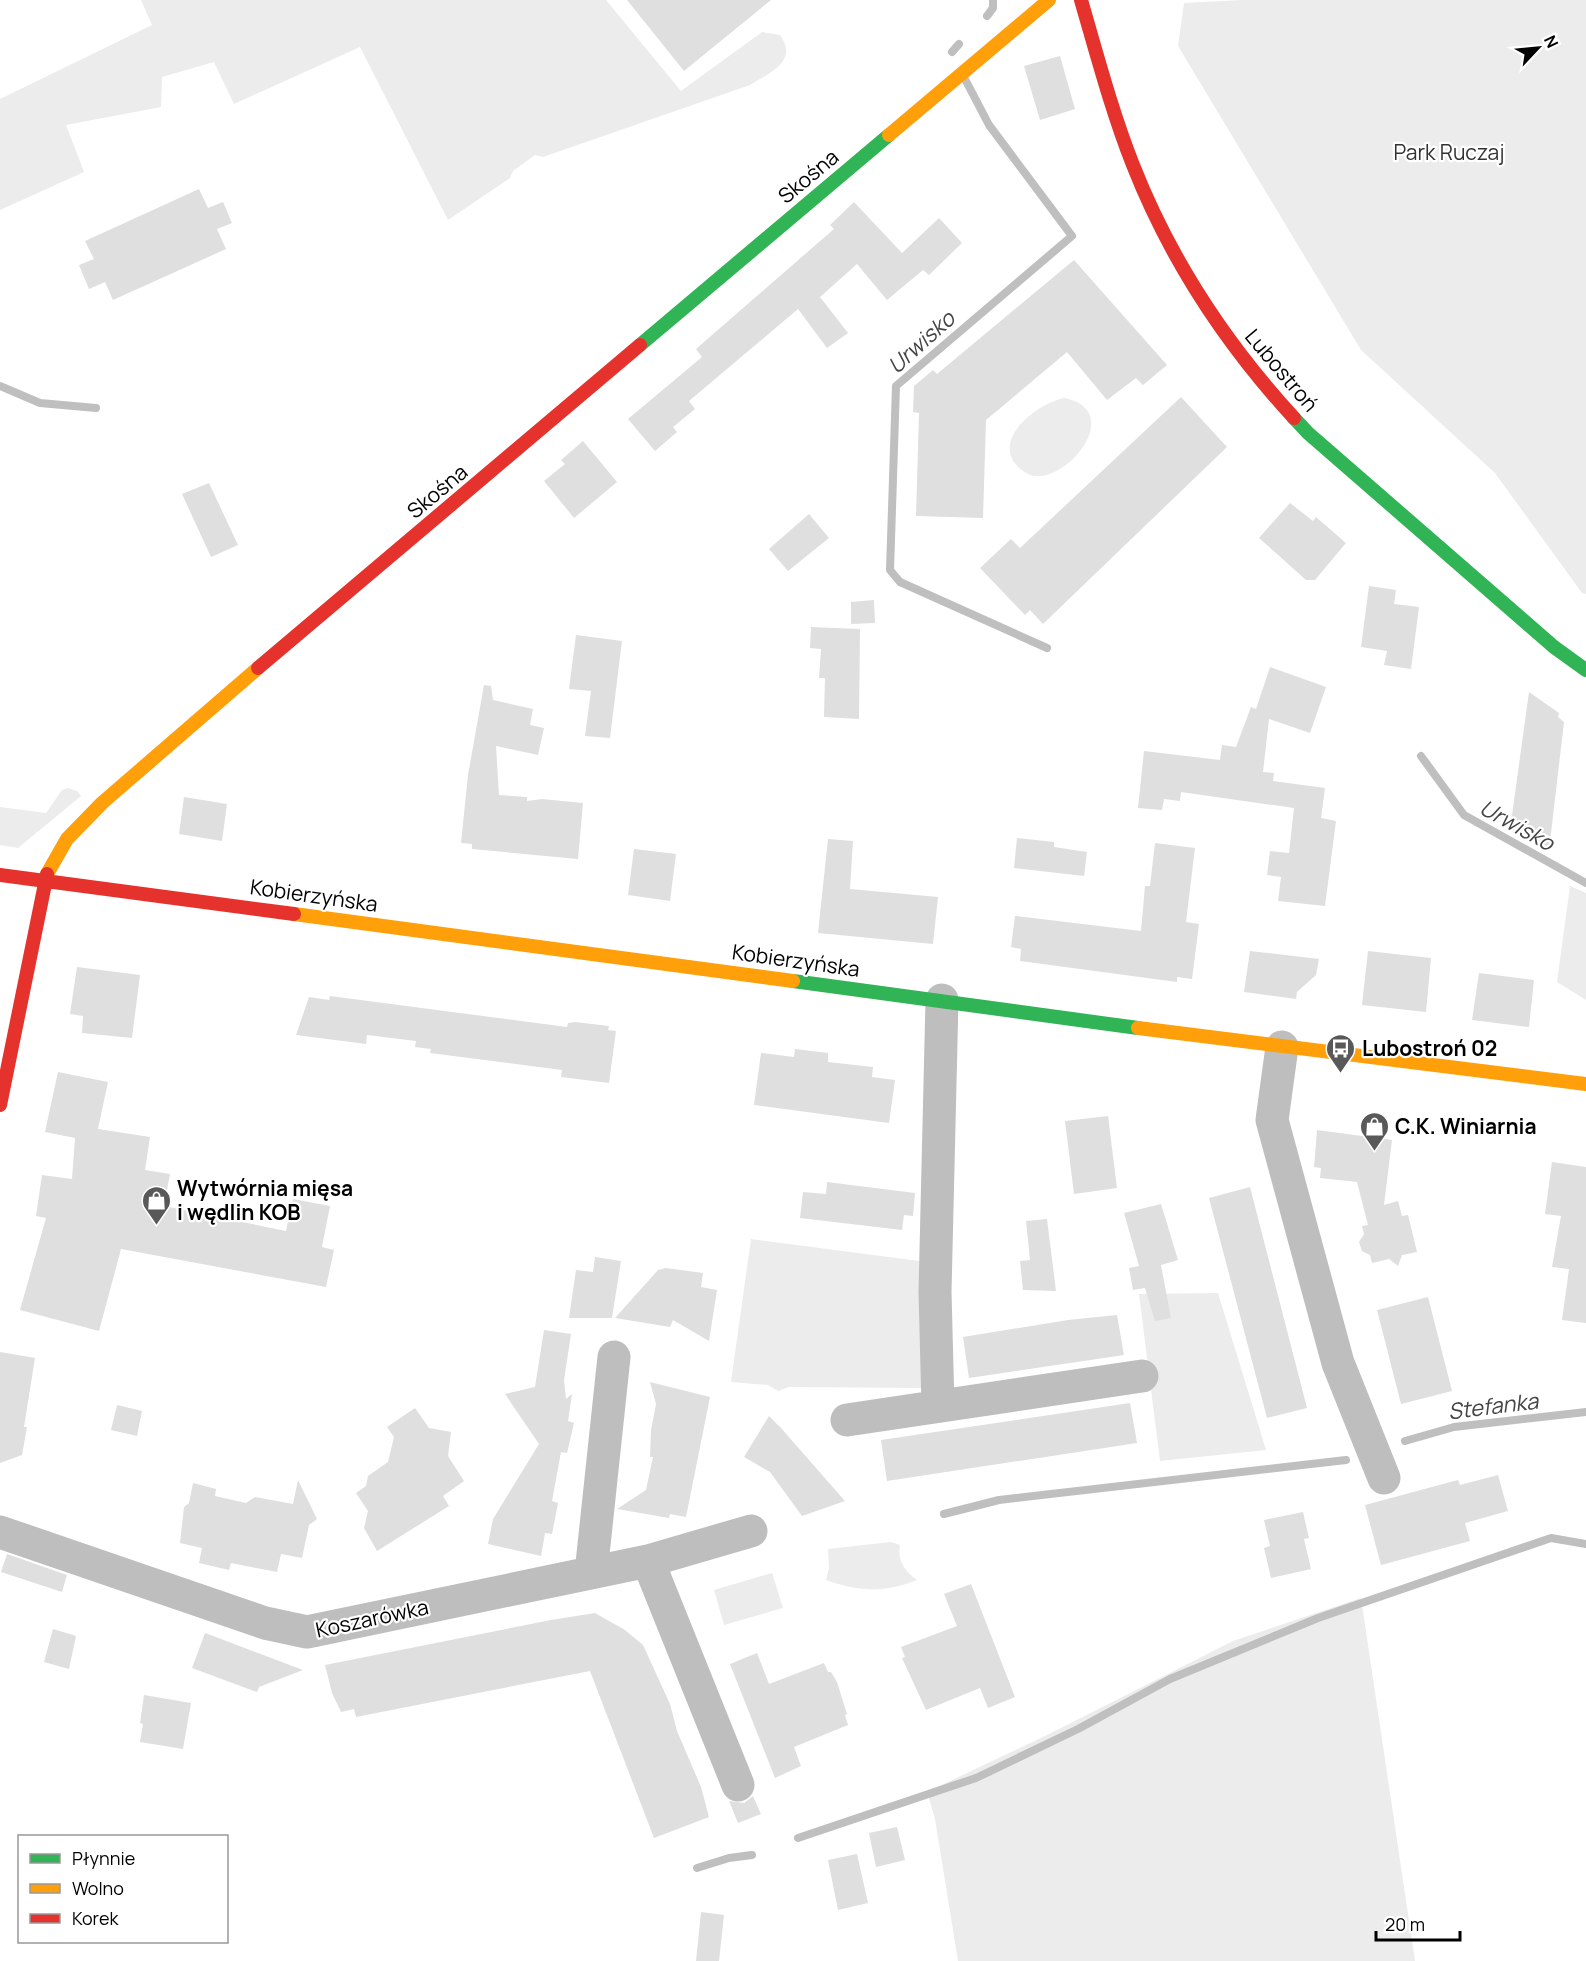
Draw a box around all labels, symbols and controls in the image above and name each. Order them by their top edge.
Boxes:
north arrow [1508,18,1568,78]
text: N [1539,31,1564,51]
park label: Park Ruczaj [1394,138,1504,166]
street label: Skośna [772,143,844,209]
water label: Urwisko [881,303,962,380]
street label: Lubostroń [1239,323,1325,417]
street label: Skośna [401,458,473,524]
water label: Urwisko [1474,792,1561,859]
street label: Kobierzyńska [248,872,380,918]
street label: Kobierzyńska [730,937,862,983]
bus stop icon: Lubostroń 02 [1325,1032,1357,1074]
place label: Lubostroń 02 [1362,1034,1497,1062]
shop icon: C.K. Winiarnia [1358,1110,1390,1152]
place label: C.K. Winiarnia [1395,1112,1537,1140]
place label: Wytwórnia mięsa i wędlin KOB [177,1174,353,1226]
shop icon: Wytwórnia mięsa i wędlin KOB [140,1184,172,1226]
water label: Stefanka [1446,1385,1542,1426]
street label: Koszarówka [313,1592,431,1644]
legend [18,1835,228,1943]
text: Płynnie [72,1846,135,1870]
text: Wolno [72,1876,124,1900]
scale bar [1376,1904,1460,1942]
text: Korek [72,1906,119,1930]
text: 20 m [1385,1912,1425,1936]

